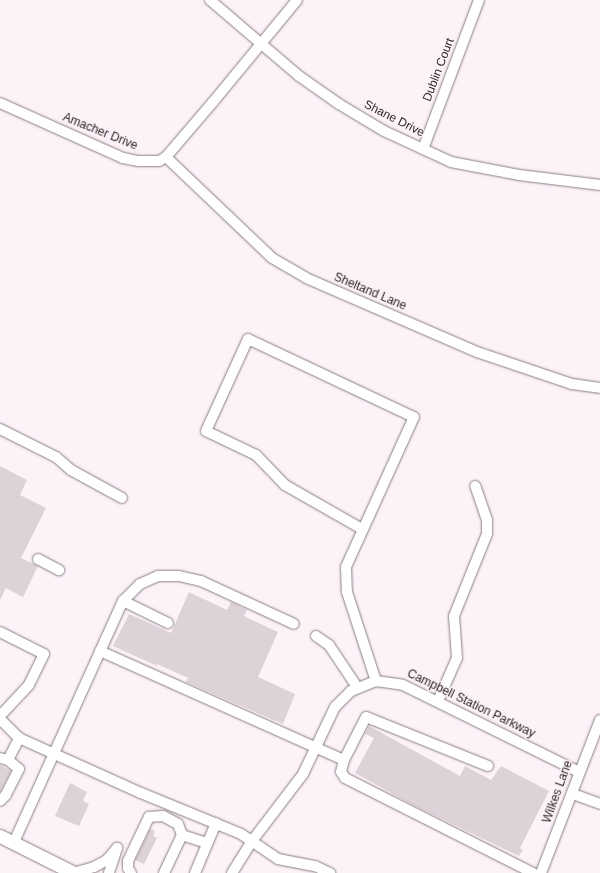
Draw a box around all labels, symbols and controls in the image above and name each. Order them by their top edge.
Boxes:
street label: Dublin Court [420,36,458,104]
street label: Shane Drive [361,98,427,140]
street label: Amacher Drive [61,110,139,154]
street label: Sheltand Lane [332,270,408,314]
street label: Campbell Station Parkway [405,667,537,741]
street label: Wilkes Lane [540,759,576,825]

